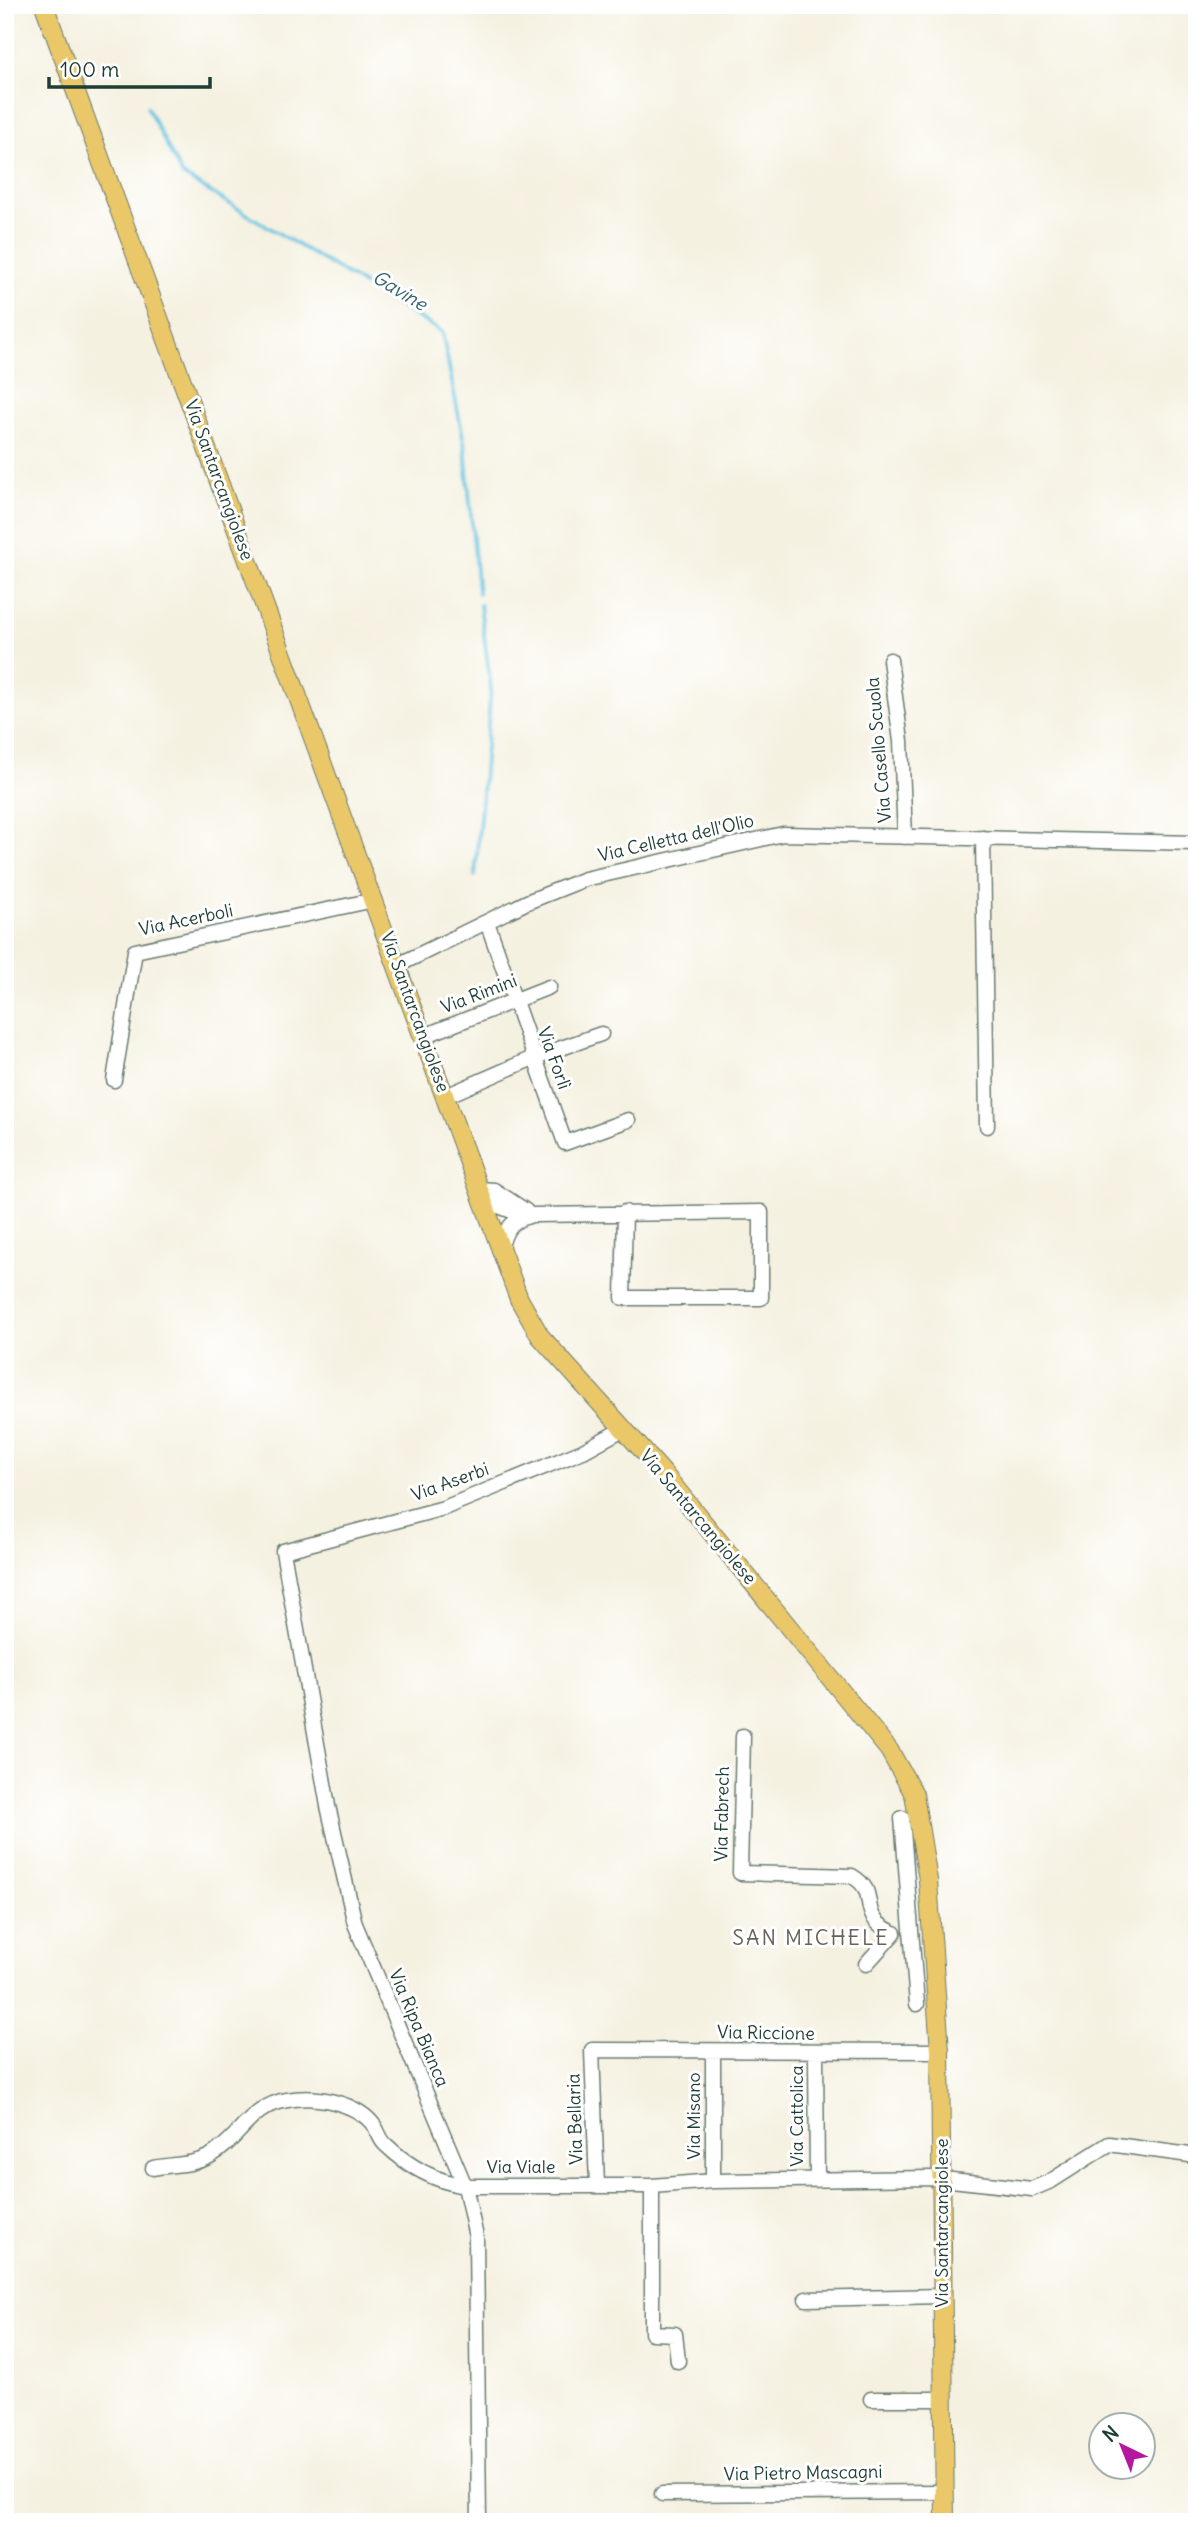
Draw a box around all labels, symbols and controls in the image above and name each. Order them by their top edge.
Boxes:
scale bar [49,46,210,90]
text: 100 m [60,56,119,83]
water label: Gavine [368,264,433,316]
street label: Via Santarcangiolese [180,396,259,563]
street label: Via Casello Scuola [861,676,896,824]
street label: Via Celletta dell'Olio [596,808,756,867]
street label: Via Acerboli [137,898,235,941]
street label: Via Santarcangiolese [376,928,455,1095]
street label: Via Rimini [438,969,520,1019]
street label: Via Forlì [533,1023,576,1092]
street label: Via Santarcangiolese [635,1444,762,1589]
street label: Via Aserbi [408,1457,492,1506]
street label: Via Fabrech [709,1766,734,1862]
district label: SAN MICHELE [732,1924,890,1951]
street label: Via Ripa Bianca [384,1965,455,2090]
street label: Via Riccione [717,2020,815,2045]
street label: Via Cattolica [785,2065,808,2167]
street label: Via Misano [682,2072,705,2160]
street label: Via Bellaria [561,2073,588,2165]
street label: Via Santarcangiolese [930,2138,953,2308]
street label: Via Viale [486,2155,556,2178]
north arrow [1086,2412,1156,2482]
text: N [1097,2420,1123,2447]
street label: Via Pietro Mascagni [723,2460,883,2485]

